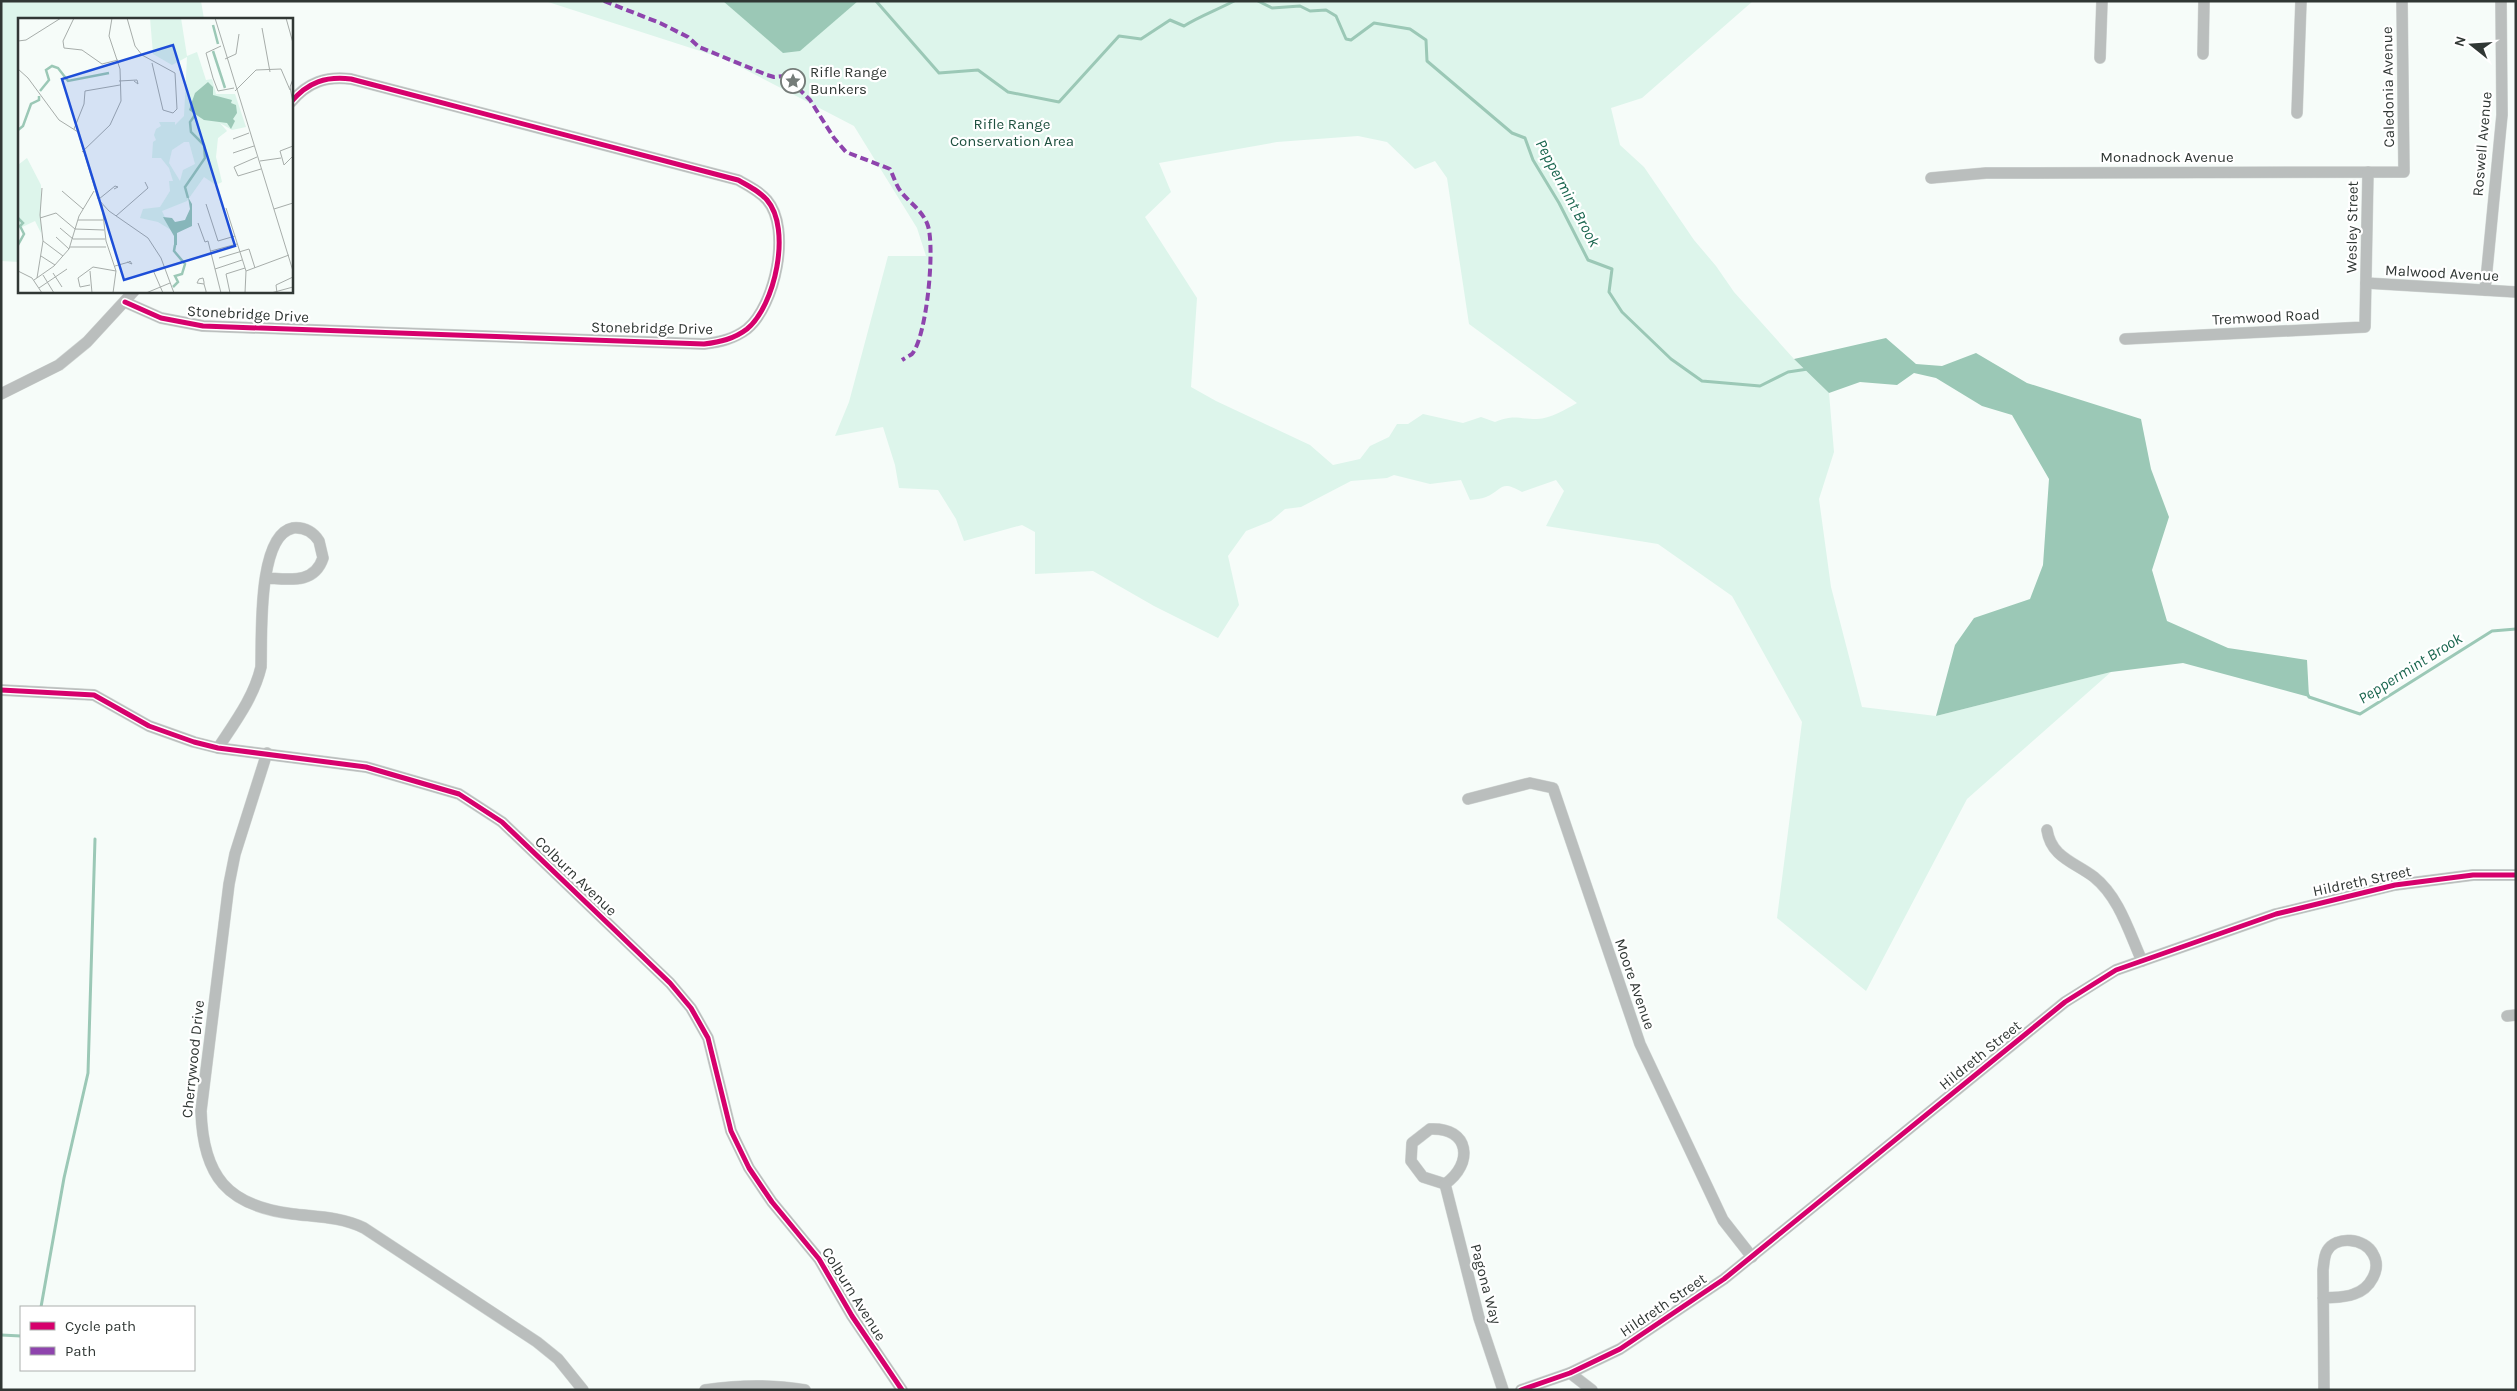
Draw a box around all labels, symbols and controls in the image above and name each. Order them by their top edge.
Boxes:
inset map [18,18,292,292]
north arrow [2447,20,2497,70]
street label: Caledonia Avenue [2378,26,2398,148]
text: N [2450,34,2470,49]
place label: Rifle Range Bunkers [810,63,887,98]
place icon: Rifle Range Bunkers [780,68,806,94]
street label: Roswell Avenue [2468,91,2496,197]
park label: Rifle Range Conservation Area [950,115,1074,150]
water label: Peppermint Brook [1532,136,1605,251]
street label: Monadnock Avenue [2100,148,2234,166]
street label: Wesley Street [2342,180,2362,273]
street label: Malwood Avenue [2384,261,2500,285]
street label: Stonebridge Drive [187,302,309,326]
street label: Tremwood Road [2212,305,2320,329]
street label: Stonebridge Drive [591,318,713,338]
water label: Peppermint Brook [2355,628,2466,708]
street label: Colburn Avenue [531,832,621,920]
street label: Hildreth Street [2311,862,2413,900]
street label: Moore Avenue [1611,936,1659,1032]
street label: Cherrywood Drive [178,999,208,1119]
street label: Hildreth Street [1935,1016,2025,1094]
street label: Pagona Way [1467,1242,1505,1326]
street label: Colburn Avenue [818,1244,890,1344]
street label: Hildreth Street [1616,1269,1710,1340]
legend [20,1306,195,1371]
text: Cycle path [65,1317,136,1335]
text: Path [65,1342,96,1360]

